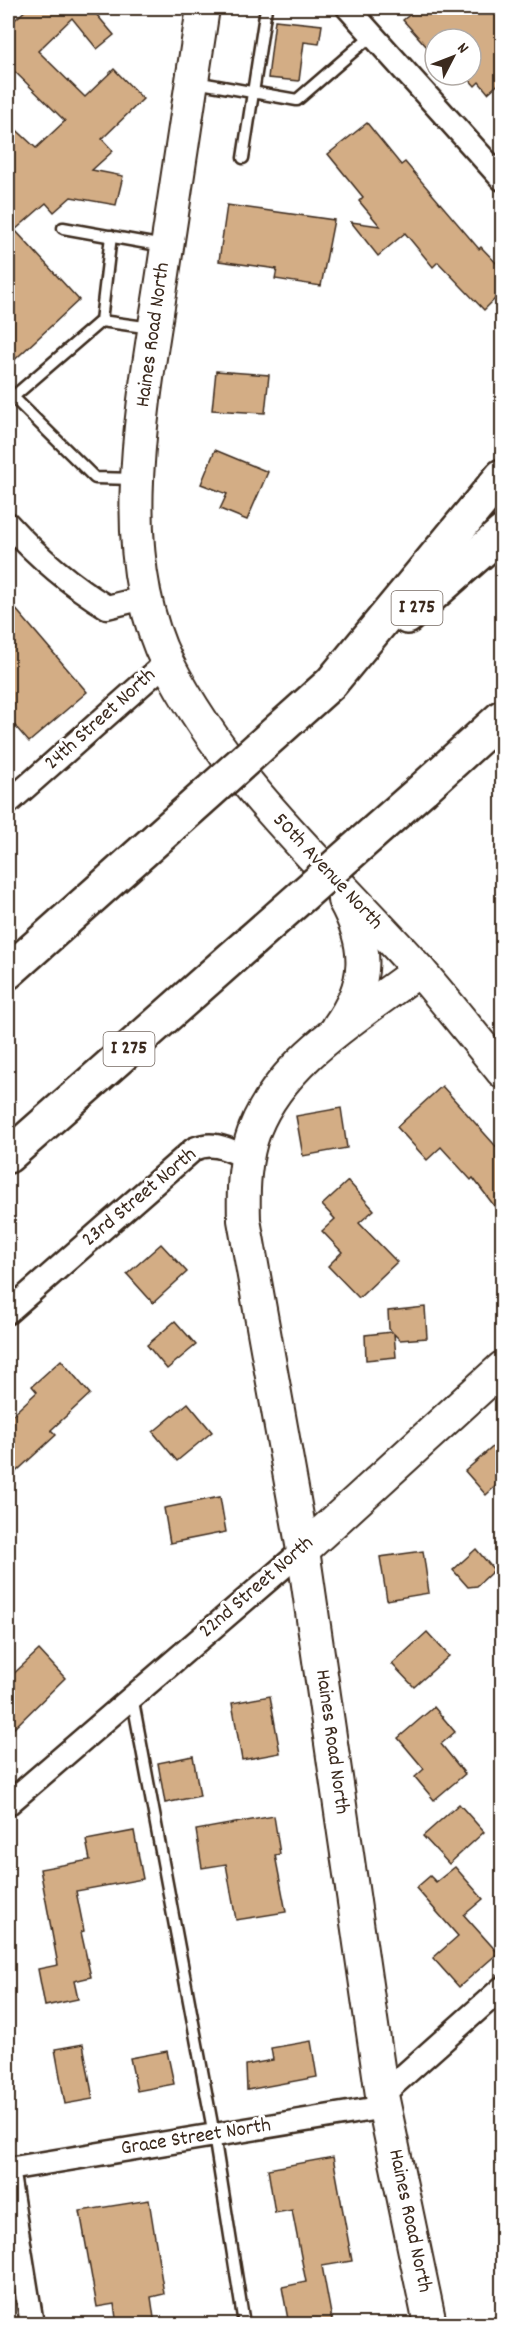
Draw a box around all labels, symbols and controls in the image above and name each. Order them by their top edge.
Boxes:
north arrow [423,27,483,87]
text: N [451,38,474,59]
street label: Haines Road North [129,261,179,409]
road number: I 275 [392,591,442,625]
street label: 24th Street North [39,662,163,778]
street label: 50th Avenue North [265,807,389,937]
road number: I 275 [104,1032,154,1066]
street label: 23rd Street North [76,1141,204,1255]
street label: 22nd Street North [193,1530,321,1646]
street label: Haines Road North [306,1668,356,1816]
street label: Grace Street North [119,2111,273,2165]
street label: Haines Road North [379,2146,439,2296]

